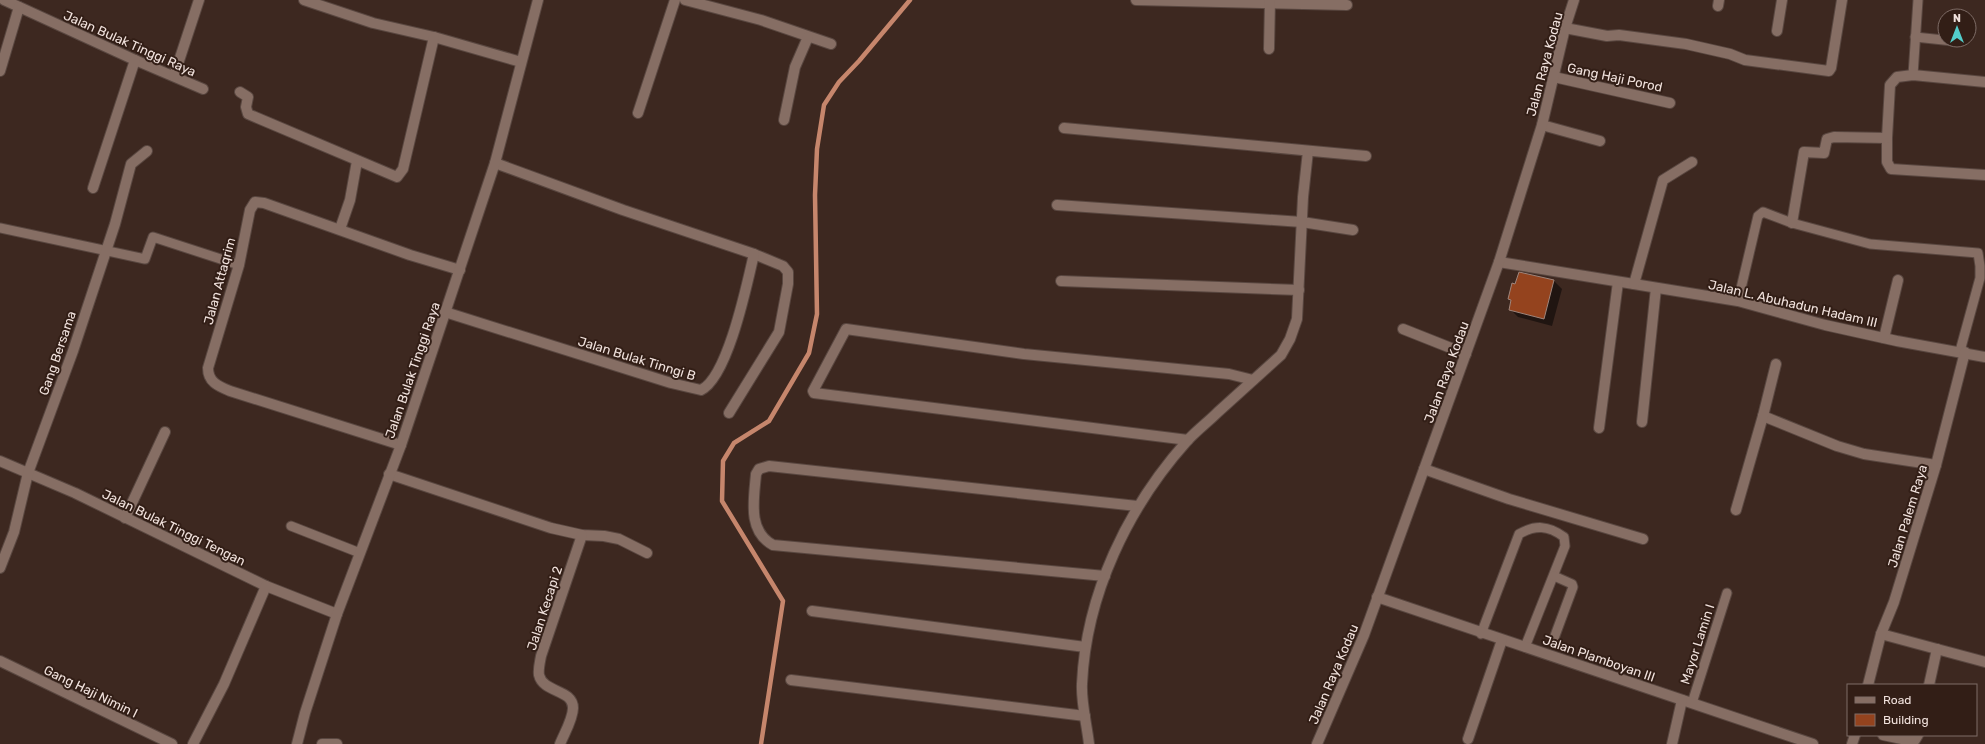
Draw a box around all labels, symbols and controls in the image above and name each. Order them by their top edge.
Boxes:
street label: Jalan Bulak Tinggi Raya [61,8,198,80]
north arrow [1937,8,1977,48]
street label: Jalan Raya Kodau [1523,10,1566,118]
text: N [1953,12,1961,25]
street label: Gang Haji Porod [1566,60,1664,96]
street label: Jalan Attaqrim [201,236,238,326]
street label: Jalan L. Abuhadun Hadam III [1707,277,1879,330]
street label: Jalan Bulak Tinggi Raya [382,300,444,441]
street label: Gang Bersama [36,309,80,398]
street label: Jalan Raya Kodau [1421,319,1472,425]
street label: Jalan Bulak Tinngi B [576,333,697,384]
street label: Jalan Palem Raya [1885,463,1930,569]
street label: Jalan Bulak Tinggi Tengan [99,486,248,570]
street label: Jalan Kecapi 2 [524,564,565,652]
street label: Mayor Lamin I [1677,602,1717,686]
street label: Jalan Raya Kodau [1306,622,1361,726]
street label: Jalan Plamboyan III [1541,632,1657,685]
street label: Gang Haji Nimin I [41,662,140,722]
legend [1847,684,1977,736]
text: Road [1883,693,1911,707]
text: Building [1883,713,1929,727]

